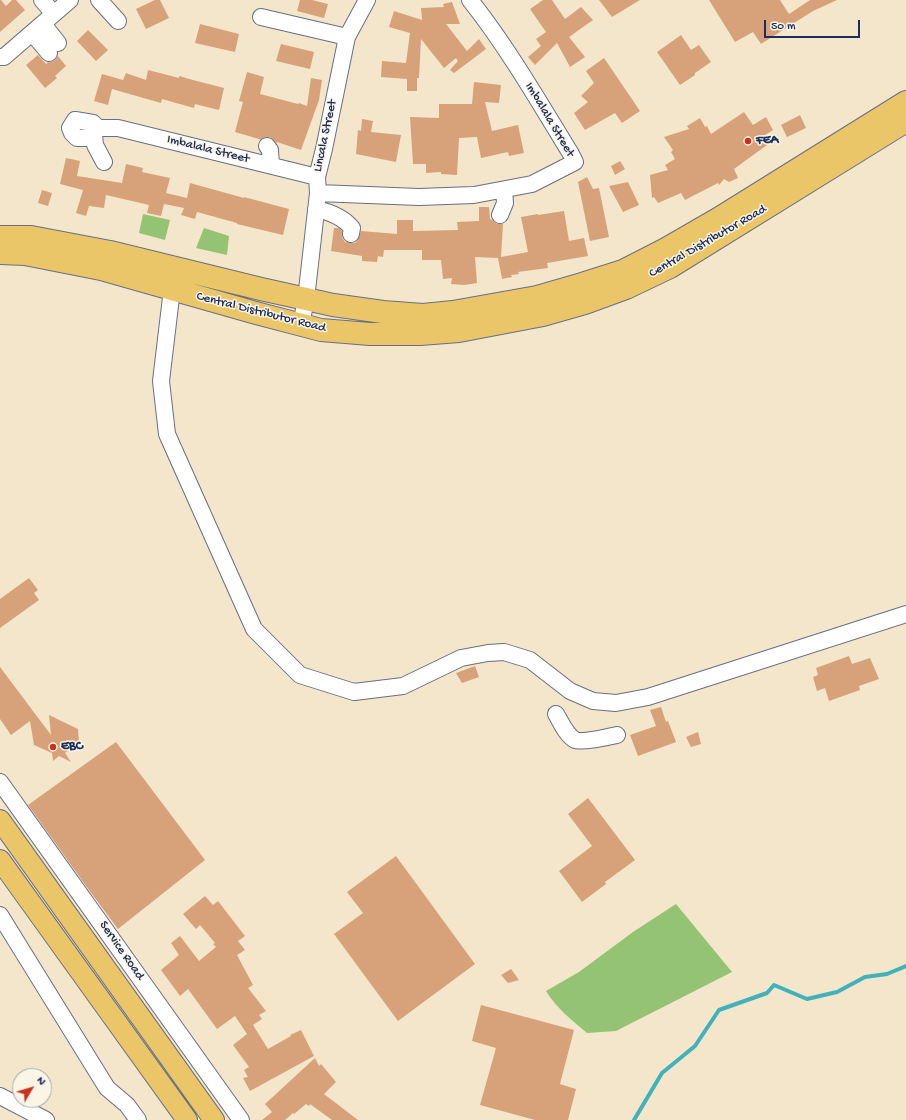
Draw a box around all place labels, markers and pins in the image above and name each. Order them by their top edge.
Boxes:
place label: FEA [756,133,778,149]
marker: FEA [743,136,753,146]
place label: EBC [61,739,83,755]
marker: EBC [48,742,58,752]

